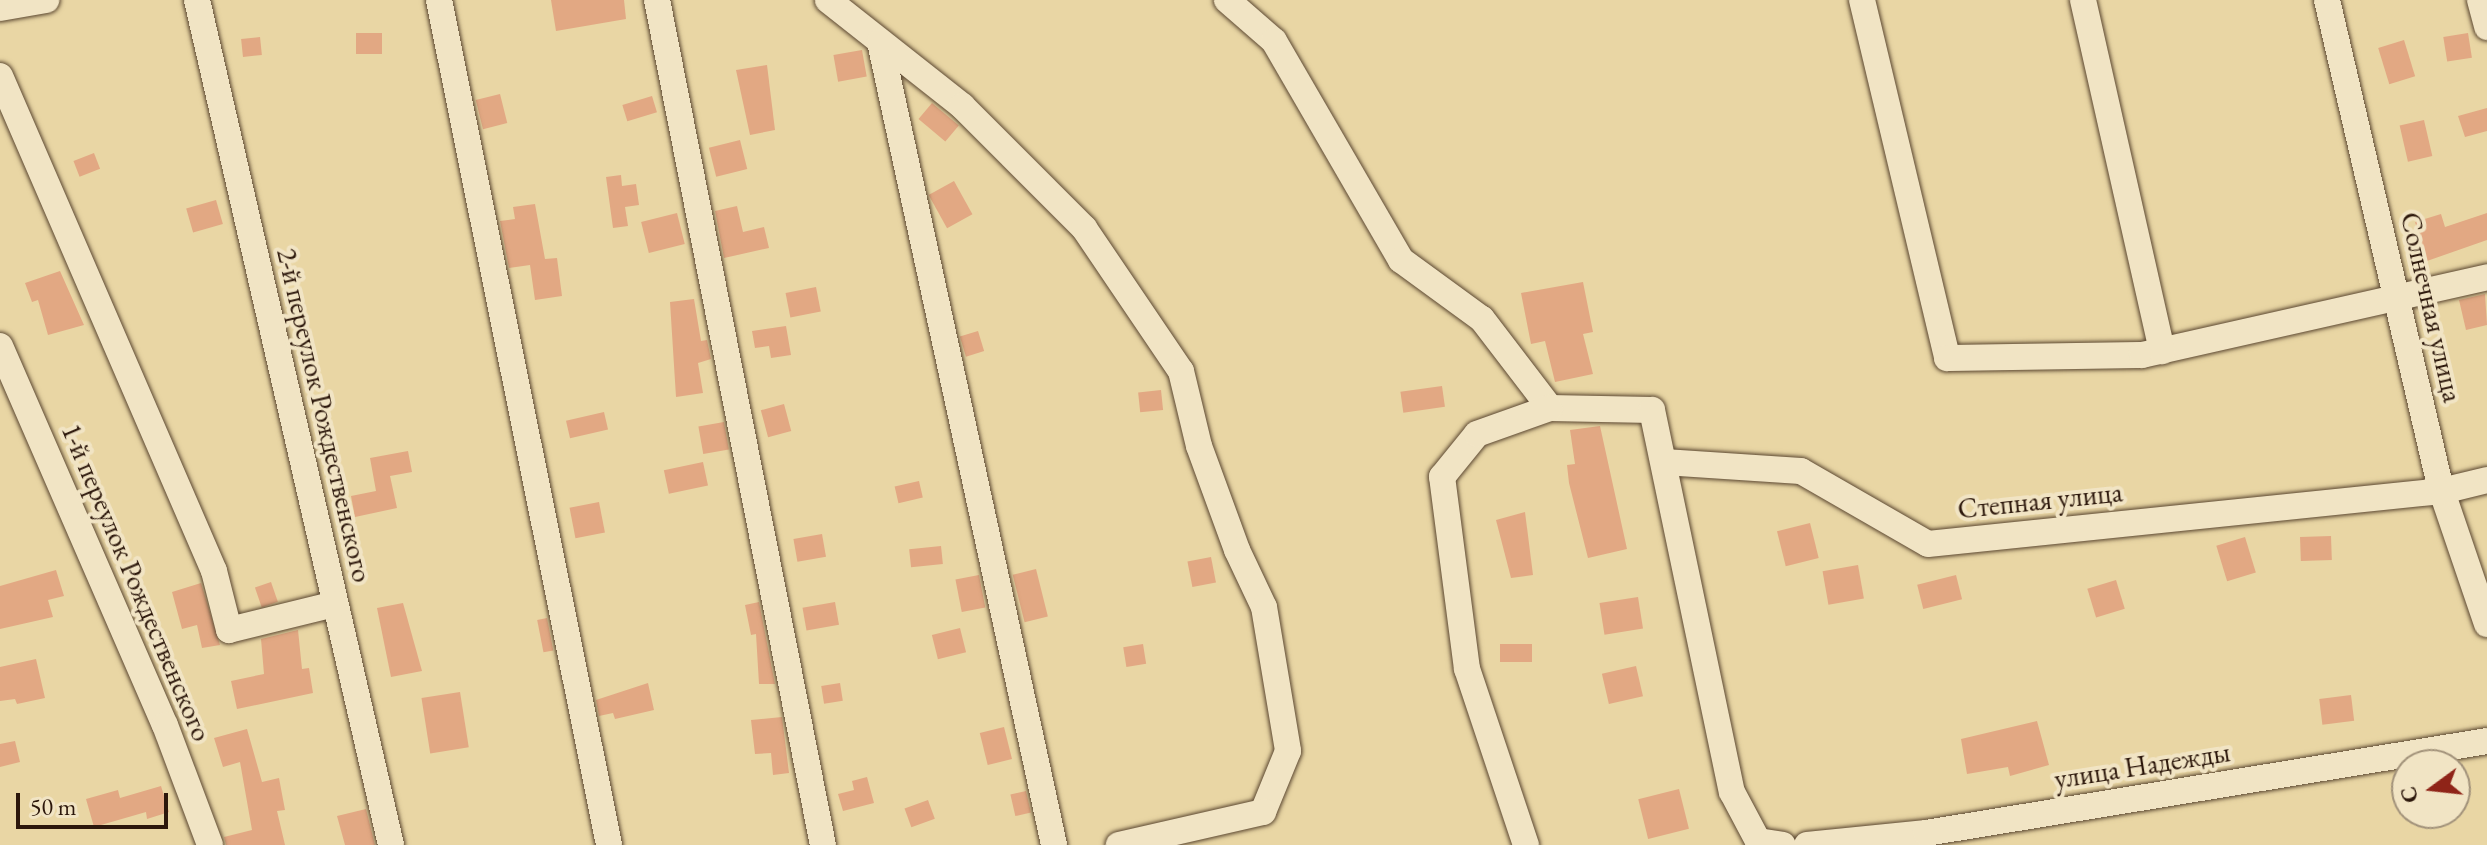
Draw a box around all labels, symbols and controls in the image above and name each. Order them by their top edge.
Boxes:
street label: Солнечная улица [2394,209,2470,405]
street label: 2-й переулок Рождественского [270,245,380,585]
street label: 1-й переулок Рождественского [55,418,219,746]
street label: Степная улица [1956,475,2124,525]
street label: улица Надежды [2052,735,2232,795]
north arrow [2391,749,2471,829]
scale bar [20,777,172,827]
text: С [2393,784,2425,806]
text: 50 m [30,791,77,822]

